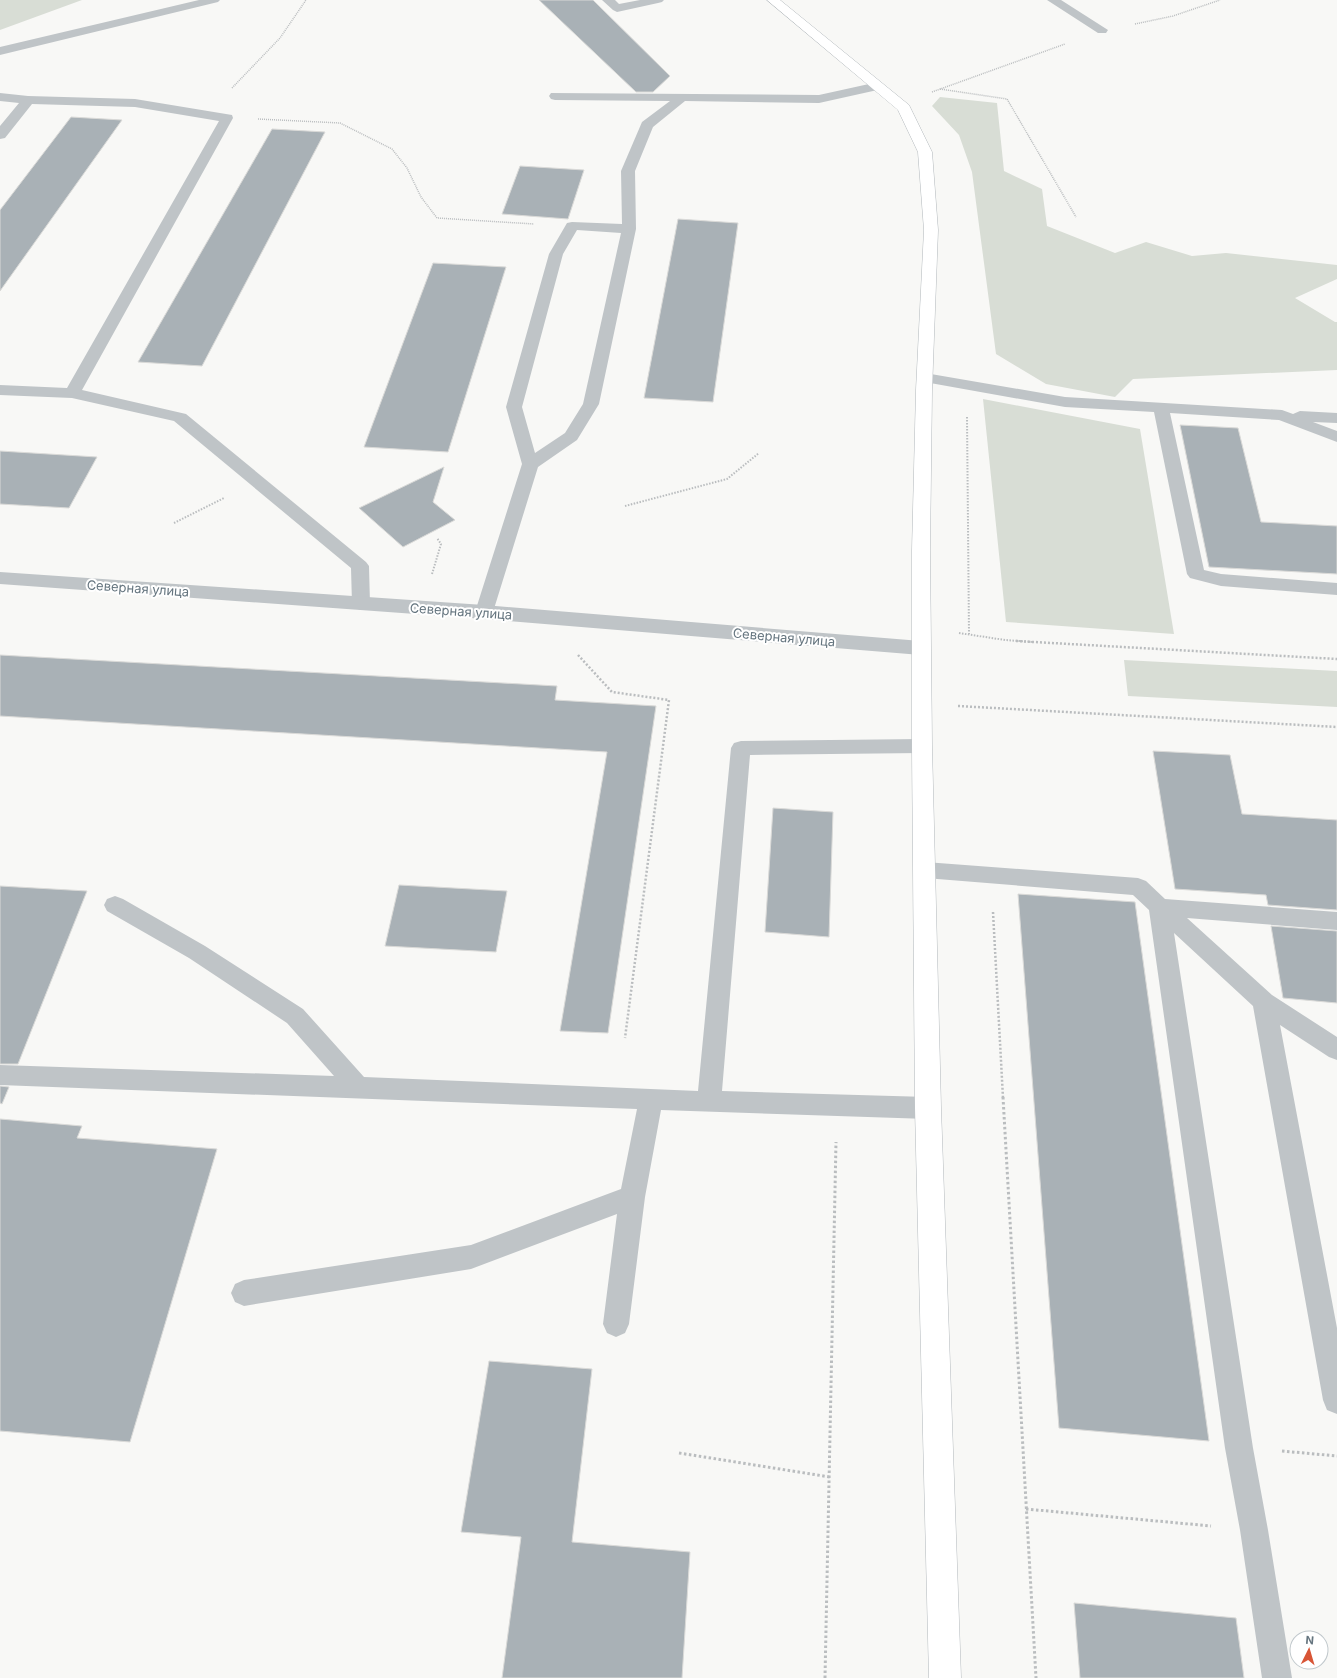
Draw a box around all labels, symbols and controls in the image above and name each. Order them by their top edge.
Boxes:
street label: Северная улица [86,576,190,600]
street label: Северная улица [409,599,513,623]
street label: Северная улица [732,625,836,649]
north arrow [1289,1630,1329,1670]
text: N [1305,1633,1315,1647]

